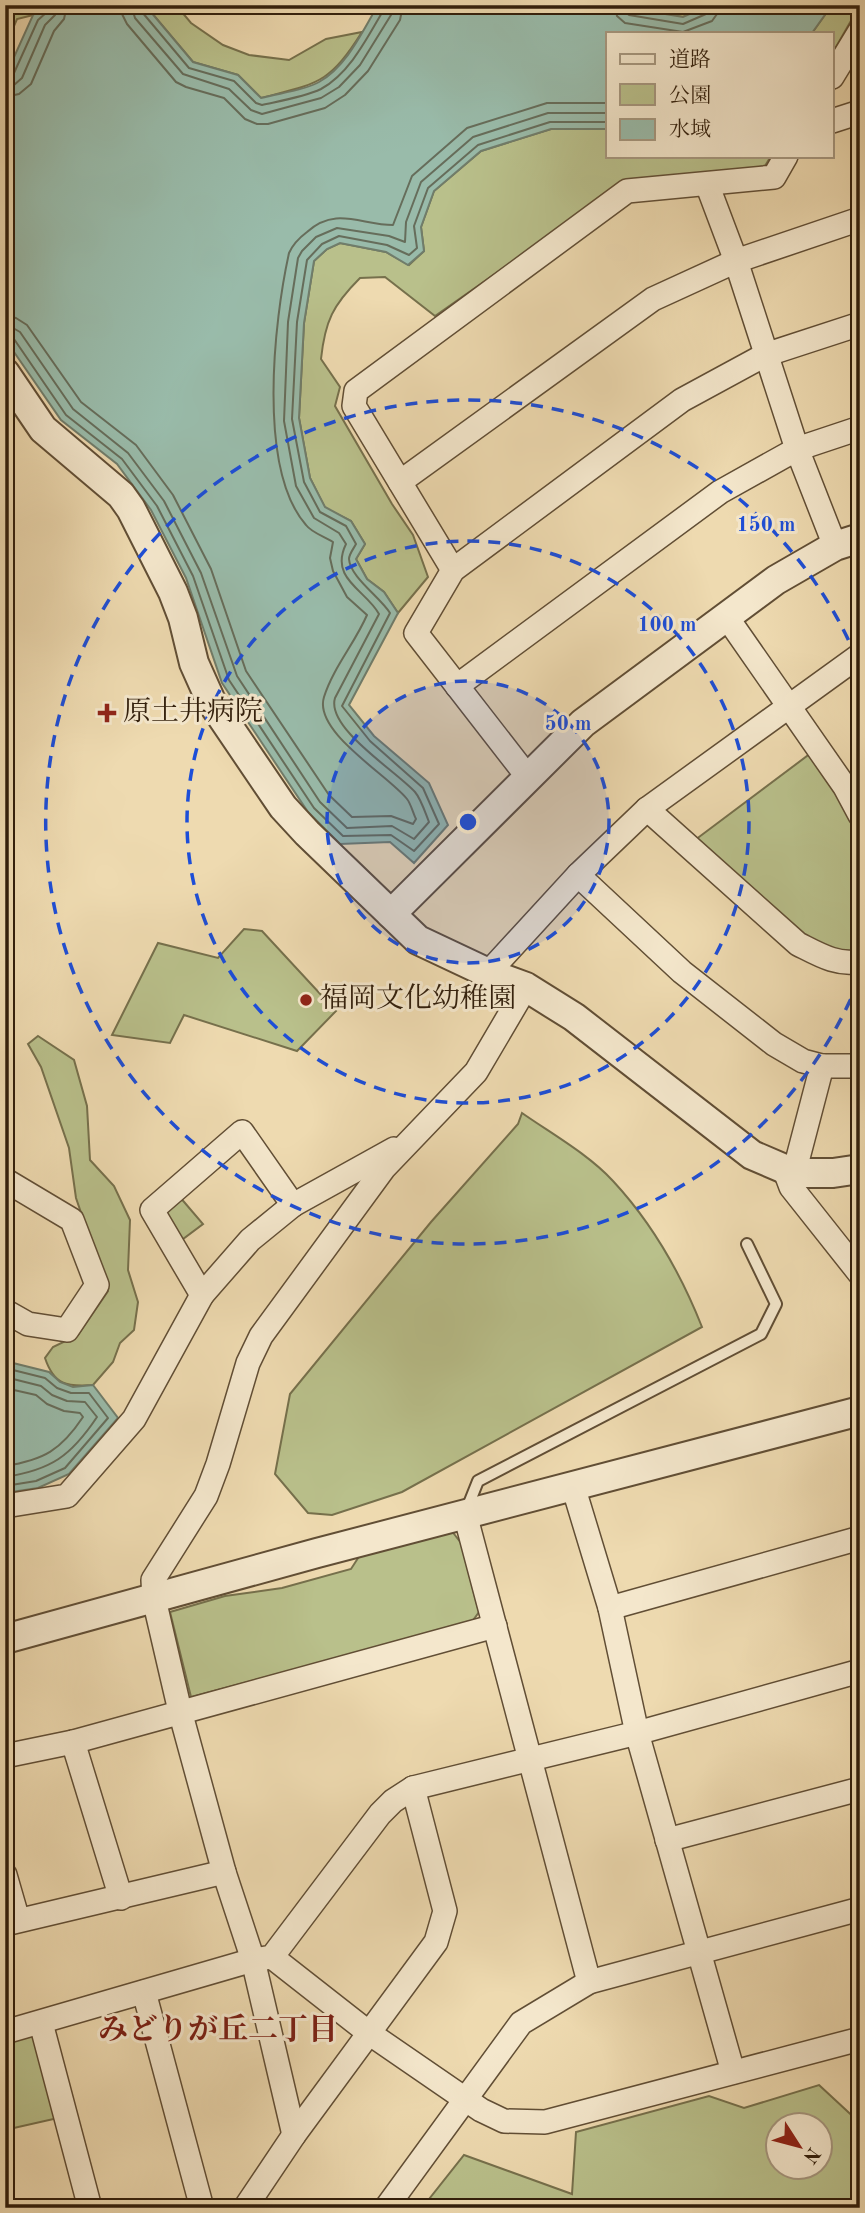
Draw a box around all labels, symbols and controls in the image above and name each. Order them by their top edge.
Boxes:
legend [606,32,834,158]
text: 道路 [669,48,711,71]
text: 公園 [669,84,711,107]
text: 水域 [669,118,711,141]
text: 150 m [736,515,796,536]
text: 100 m [637,615,697,636]
place label: 原土井病院 [123,696,263,727]
marker: 原土井病院 [97,703,117,723]
text: 50 m [544,714,592,735]
centre of rings [456,810,480,834]
place label: 福岡文化幼稚園 [320,983,516,1014]
marker: 福岡文化幼稚園 [298,992,314,1008]
district label: みどりが丘二丁目 [98,2013,338,2046]
north arrow [764,2112,834,2182]
text: N [798,2143,823,2166]

